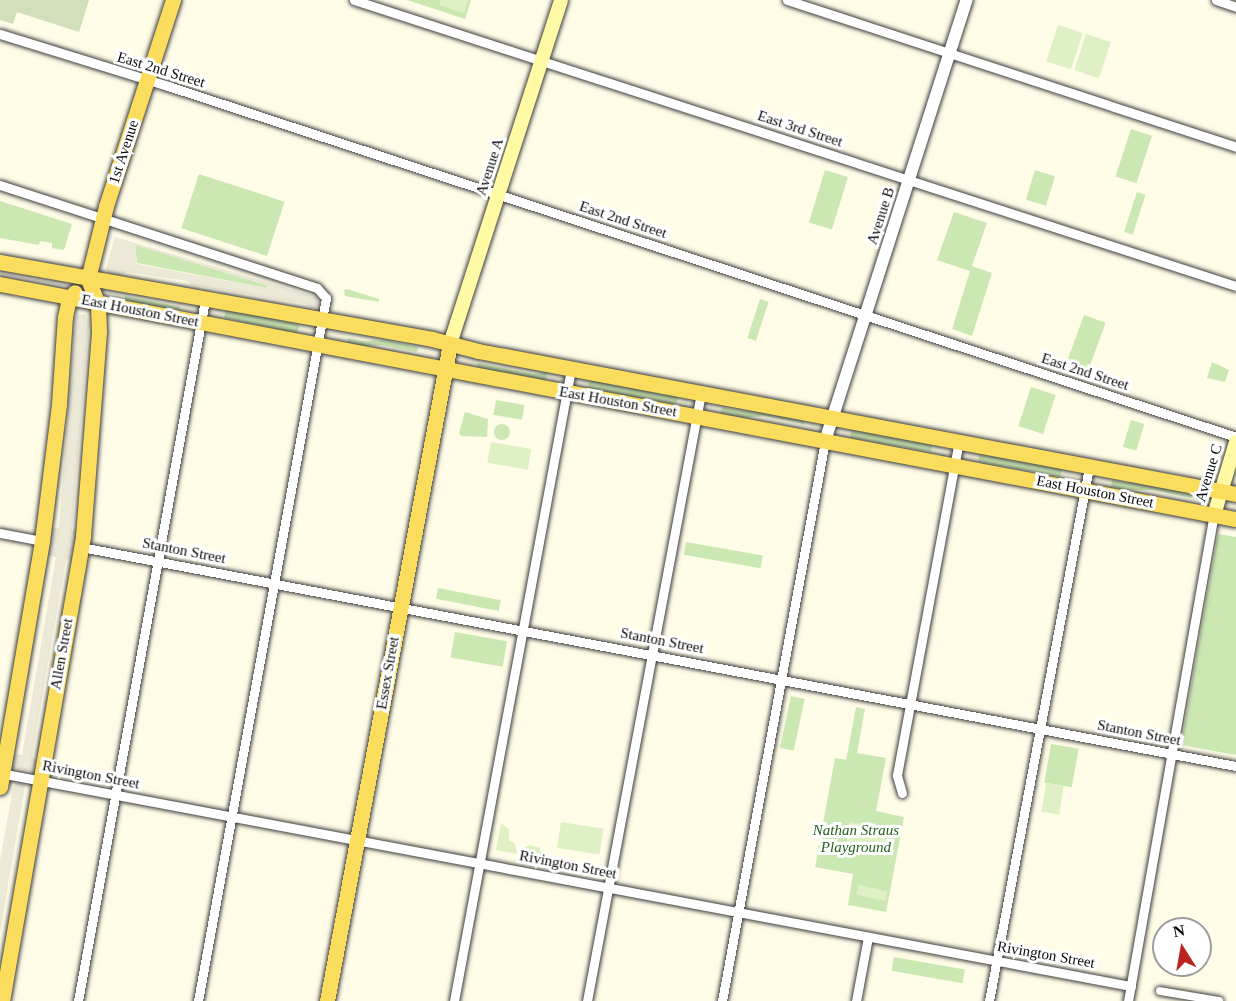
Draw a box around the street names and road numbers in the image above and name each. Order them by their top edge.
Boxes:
street label: East 2nd Street [115,48,207,92]
street label: East 3rd Street [755,107,845,151]
street label: 1st Avenue [105,117,143,187]
street label: Avenue A [472,136,508,198]
street label: Avenue B [863,185,899,247]
street label: East 2nd Street [577,197,669,243]
street label: East Houston Street [80,291,200,331]
street label: East 2nd Street [1039,349,1131,395]
street label: East Houston Street [558,383,678,421]
street label: Avenue C [1192,442,1226,504]
street label: East Houston Street [1035,472,1155,512]
street label: Stanton Street [141,534,227,568]
street label: Allen Street [47,617,77,691]
street label: Stanton Street [619,624,705,658]
street label: Essex Street [373,635,403,711]
street label: Stanton Street [1096,716,1182,750]
street label: Rivington Street [41,757,141,793]
street label: Rivington Street [518,847,618,883]
street label: Rivington Street [996,938,1096,972]

